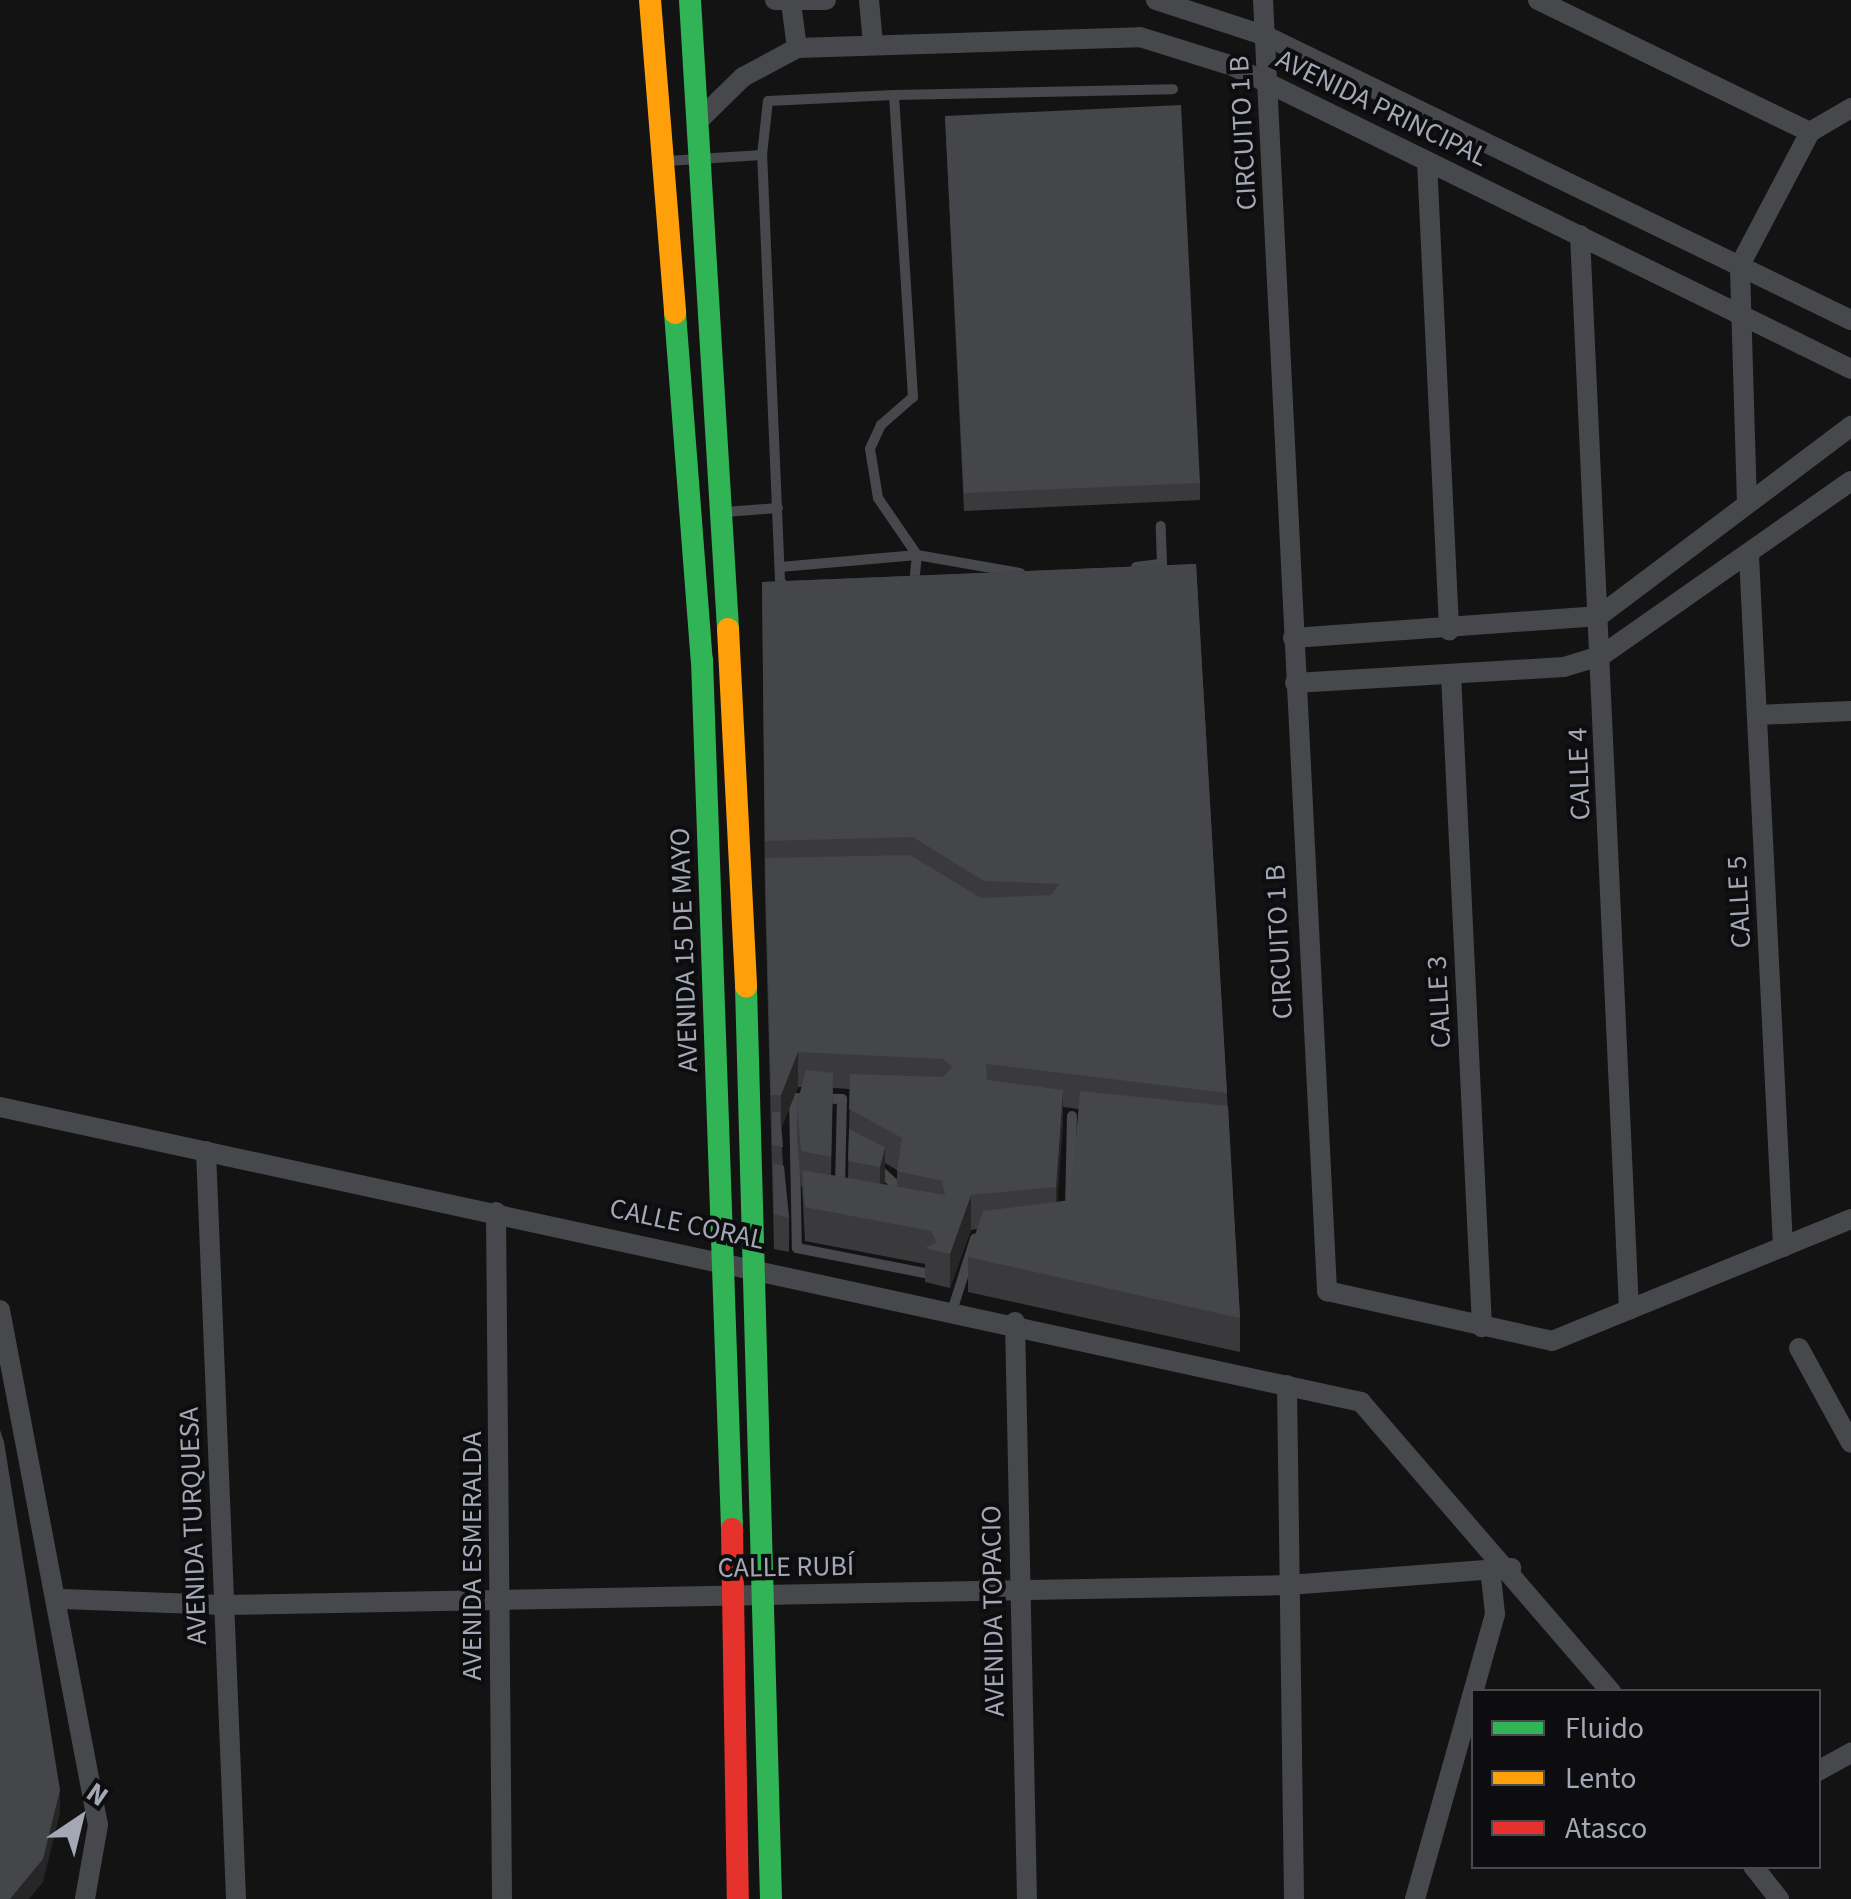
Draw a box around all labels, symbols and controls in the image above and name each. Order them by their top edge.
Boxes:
street label: AVENIDA PRINCIPAL [1271,42,1493,174]
street label: CIRCUITO 1 B [1222,55,1264,211]
street label: CALLE 4 [1561,727,1597,821]
street label: AVENIDA 15 DE MAYO [663,827,705,1073]
street label: CALLE 5 [1720,855,1758,949]
street label: CIRCUITO 1 B [1258,864,1300,1020]
street label: CALLE 3 [1420,955,1458,1049]
street label: CALLE CORAL [607,1191,767,1257]
street label: AVENIDA TURQUESA [172,1407,214,1645]
street label: AVENIDA ESMERALDA [455,1432,489,1680]
street label: AVENIDA TOPACIO [974,1505,1012,1717]
street label: CALLE RUBÍ [717,1549,855,1585]
legend [1471,1689,1821,1869]
text: Fluido [1565,1707,1644,1750]
text: Lento [1565,1757,1637,1800]
north arrow [30,1769,130,1869]
text: N [78,1773,116,1816]
text: Atasco [1565,1807,1647,1850]

